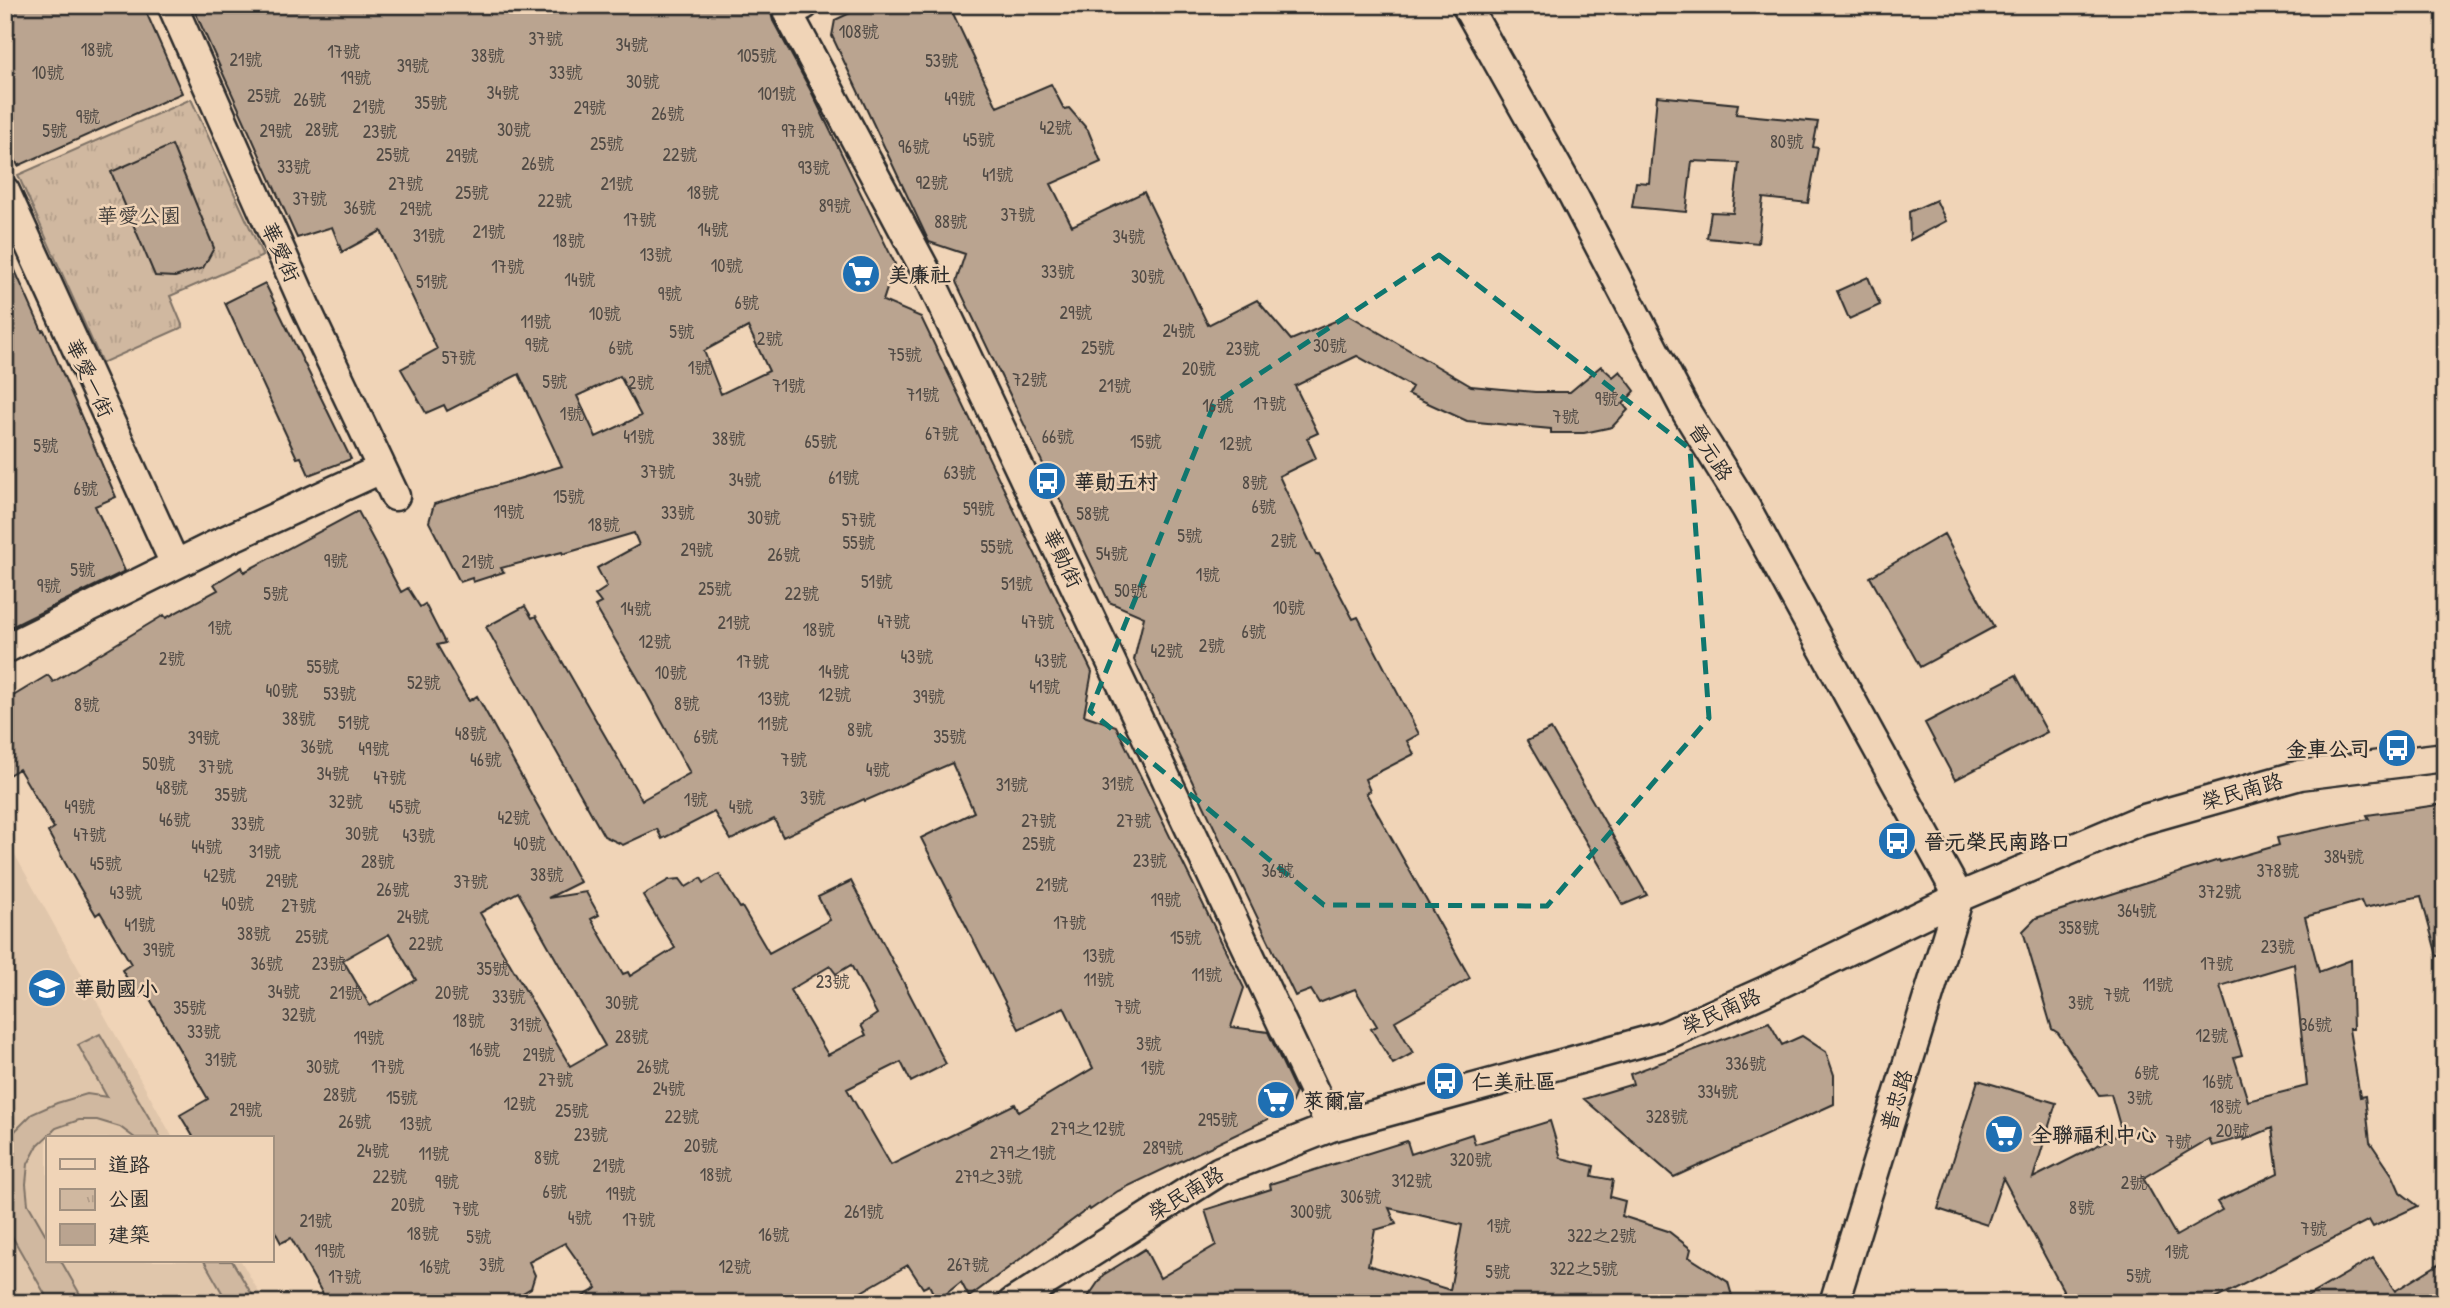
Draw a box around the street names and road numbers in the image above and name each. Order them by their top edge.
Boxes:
street label: 華愛街 [255,217,307,287]
street label: 華愛一街 [59,334,121,422]
street label: 晉元路 [1682,418,1740,486]
street label: 華勛街 [1036,523,1090,593]
street label: 榮民南路 [2198,765,2286,817]
street label: 榮民南路 [1677,981,1765,1041]
street label: 普忠路 [1873,1066,1919,1134]
street label: 榮民南路 [1143,1159,1229,1227]

